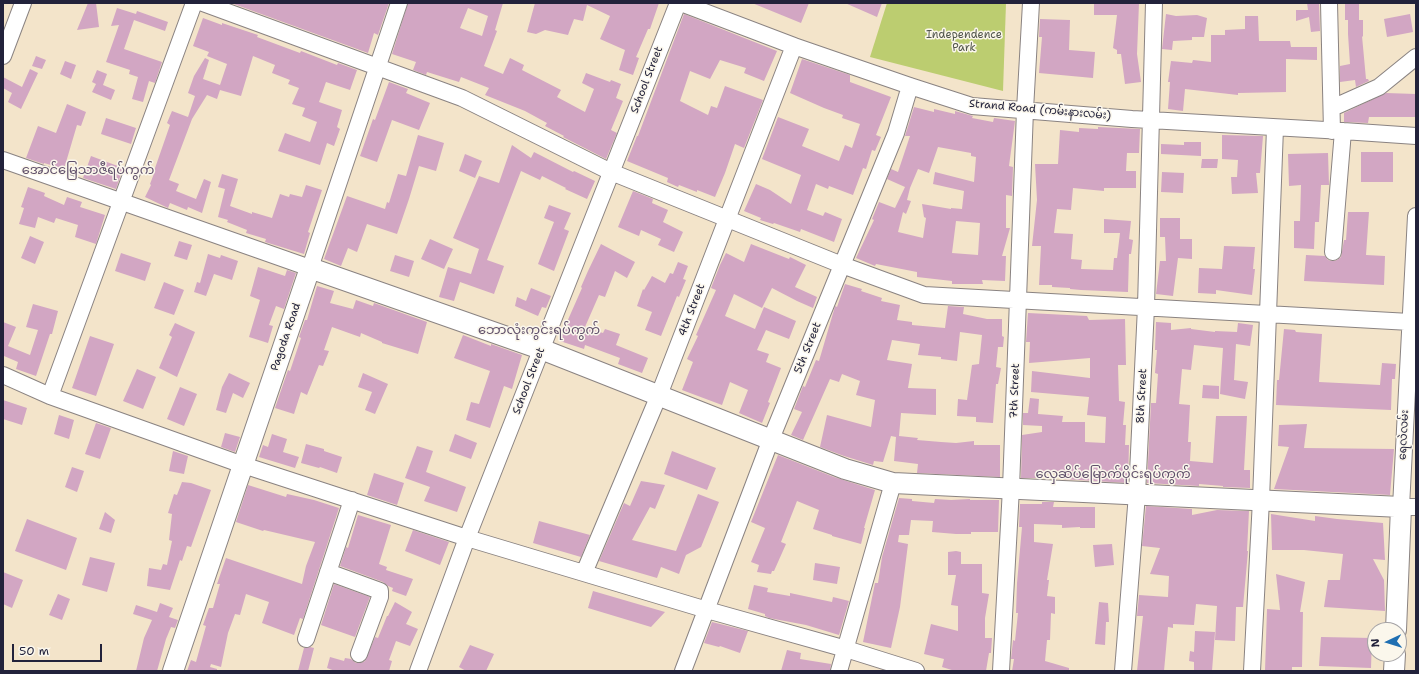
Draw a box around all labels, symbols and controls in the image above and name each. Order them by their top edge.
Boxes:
park label: Independence Park [926,28,1002,54]
street label: School Street [628,45,666,115]
street label: Strand Road (ကမ်းနားလမ်း) [968,97,1112,123]
district label: အောင်မြေသာဇီရပ်ကွက် [22,163,154,179]
street label: 4th Street [676,282,708,338]
street label: Pagoda Road [268,301,304,373]
street label: 5th Street [792,320,824,376]
district label: ဘောလုံးကွင်းရပ်ကွက် [478,323,600,339]
street label: School Street [510,346,548,416]
street label: 7th Street [1007,363,1023,419]
street label: 8th Street [1134,368,1150,424]
street label: ရေလဲလမ်း [1396,409,1412,461]
district label: လှေဆိပ်မြောက်ပိုင်းရပ်ကွက် [1035,467,1191,483]
north arrow [1367,622,1407,662]
scale bar [14,636,104,662]
text: N [1368,638,1383,648]
text: 50 m [19,643,49,659]

